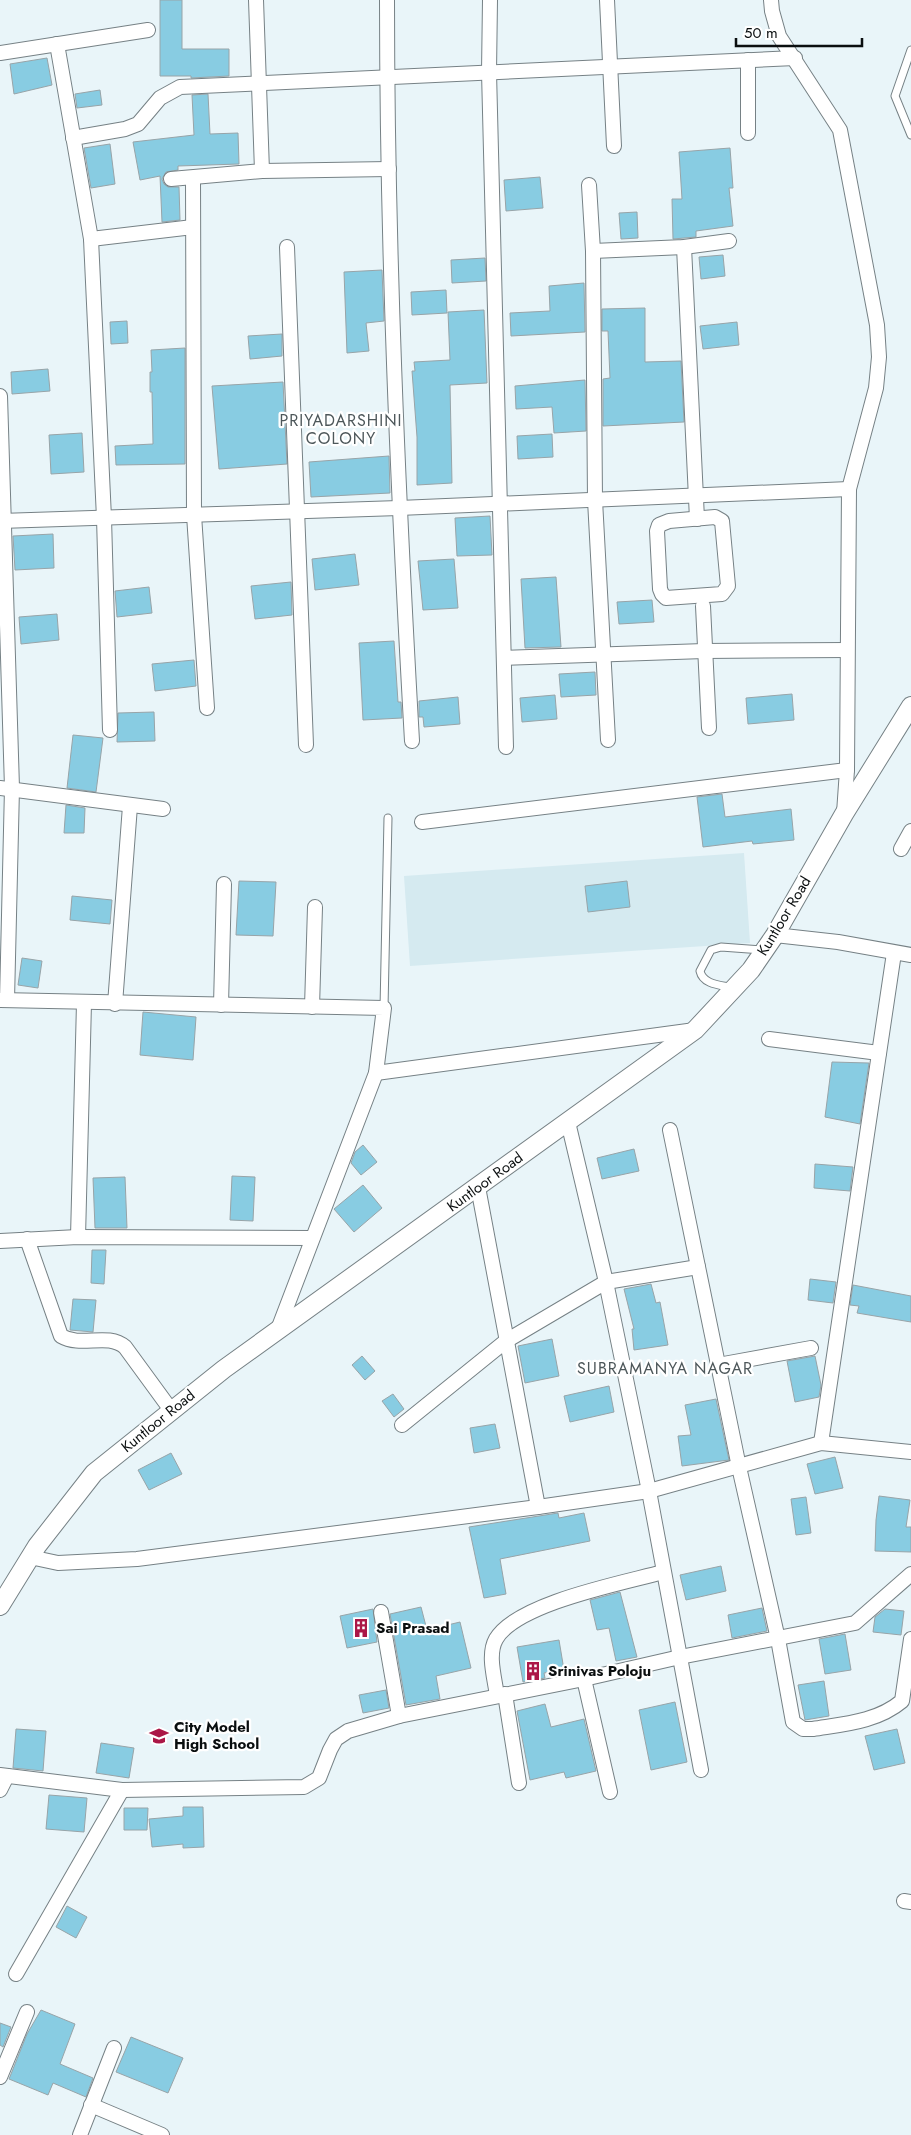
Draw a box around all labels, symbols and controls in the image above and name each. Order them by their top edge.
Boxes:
scale bar [736,15,862,47]
text: 50 m [744,22,778,44]
district label: PRIYADARSHINI COLONY [280,409,402,450]
street label: Kuntloor Road [752,872,816,960]
street label: Kuntloor Road [442,1147,528,1217]
district label: SUBRAMANYA NAGAR [577,1357,753,1380]
street label: Kuntloor Road [116,1384,200,1458]
building icon: Sai Prasad [350,1617,372,1639]
place label: Sai Prasad [376,1617,450,1639]
building icon: Srinivas Poloju [522,1660,544,1682]
place label: Srinivas Poloju [548,1660,651,1682]
place label: City Model High School [174,1716,259,1755]
school or university icon: City Model High School [148,1725,170,1747]

